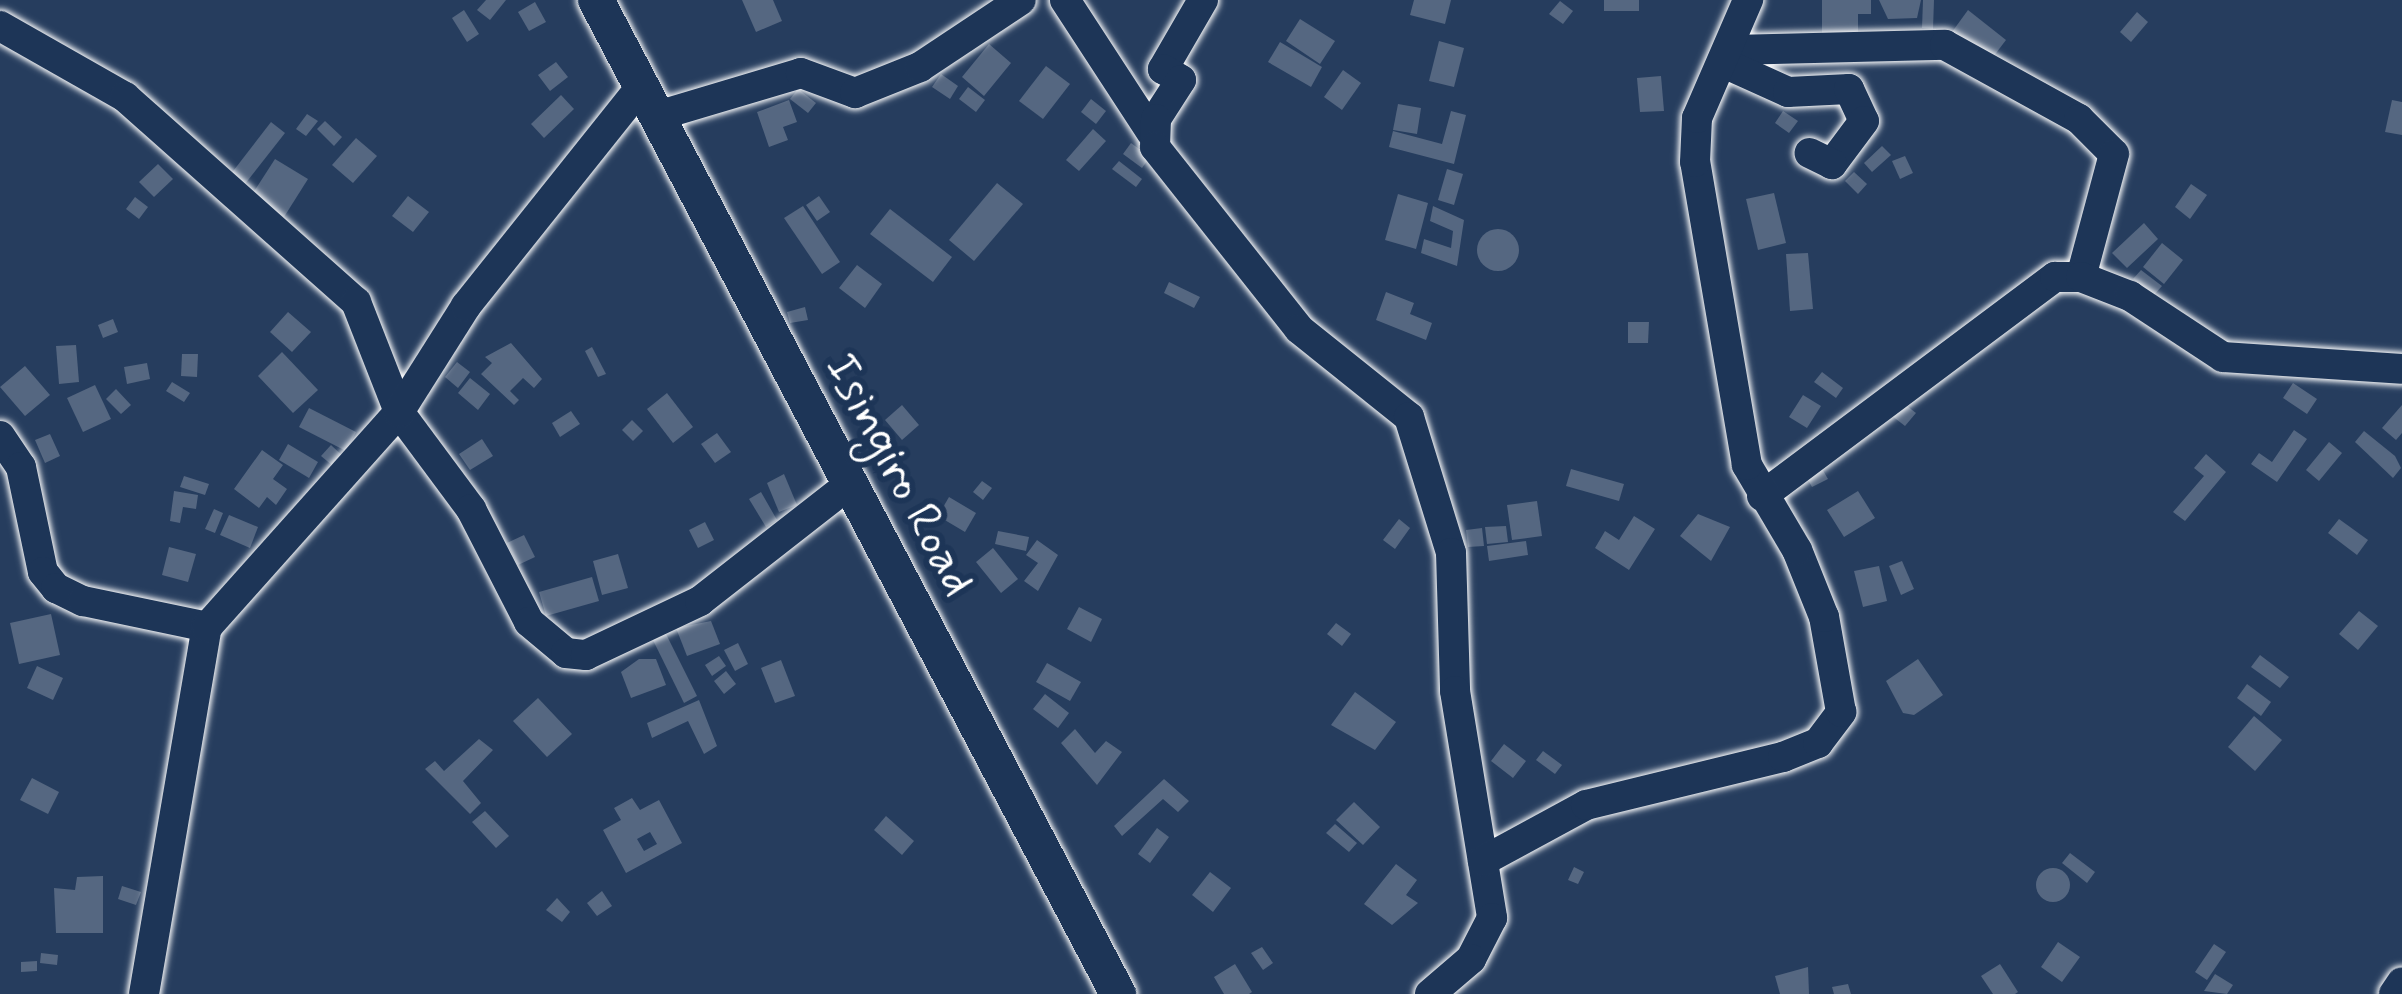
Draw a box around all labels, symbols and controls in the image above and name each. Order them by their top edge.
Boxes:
street label: Isingiro Road [811,344,987,606]

